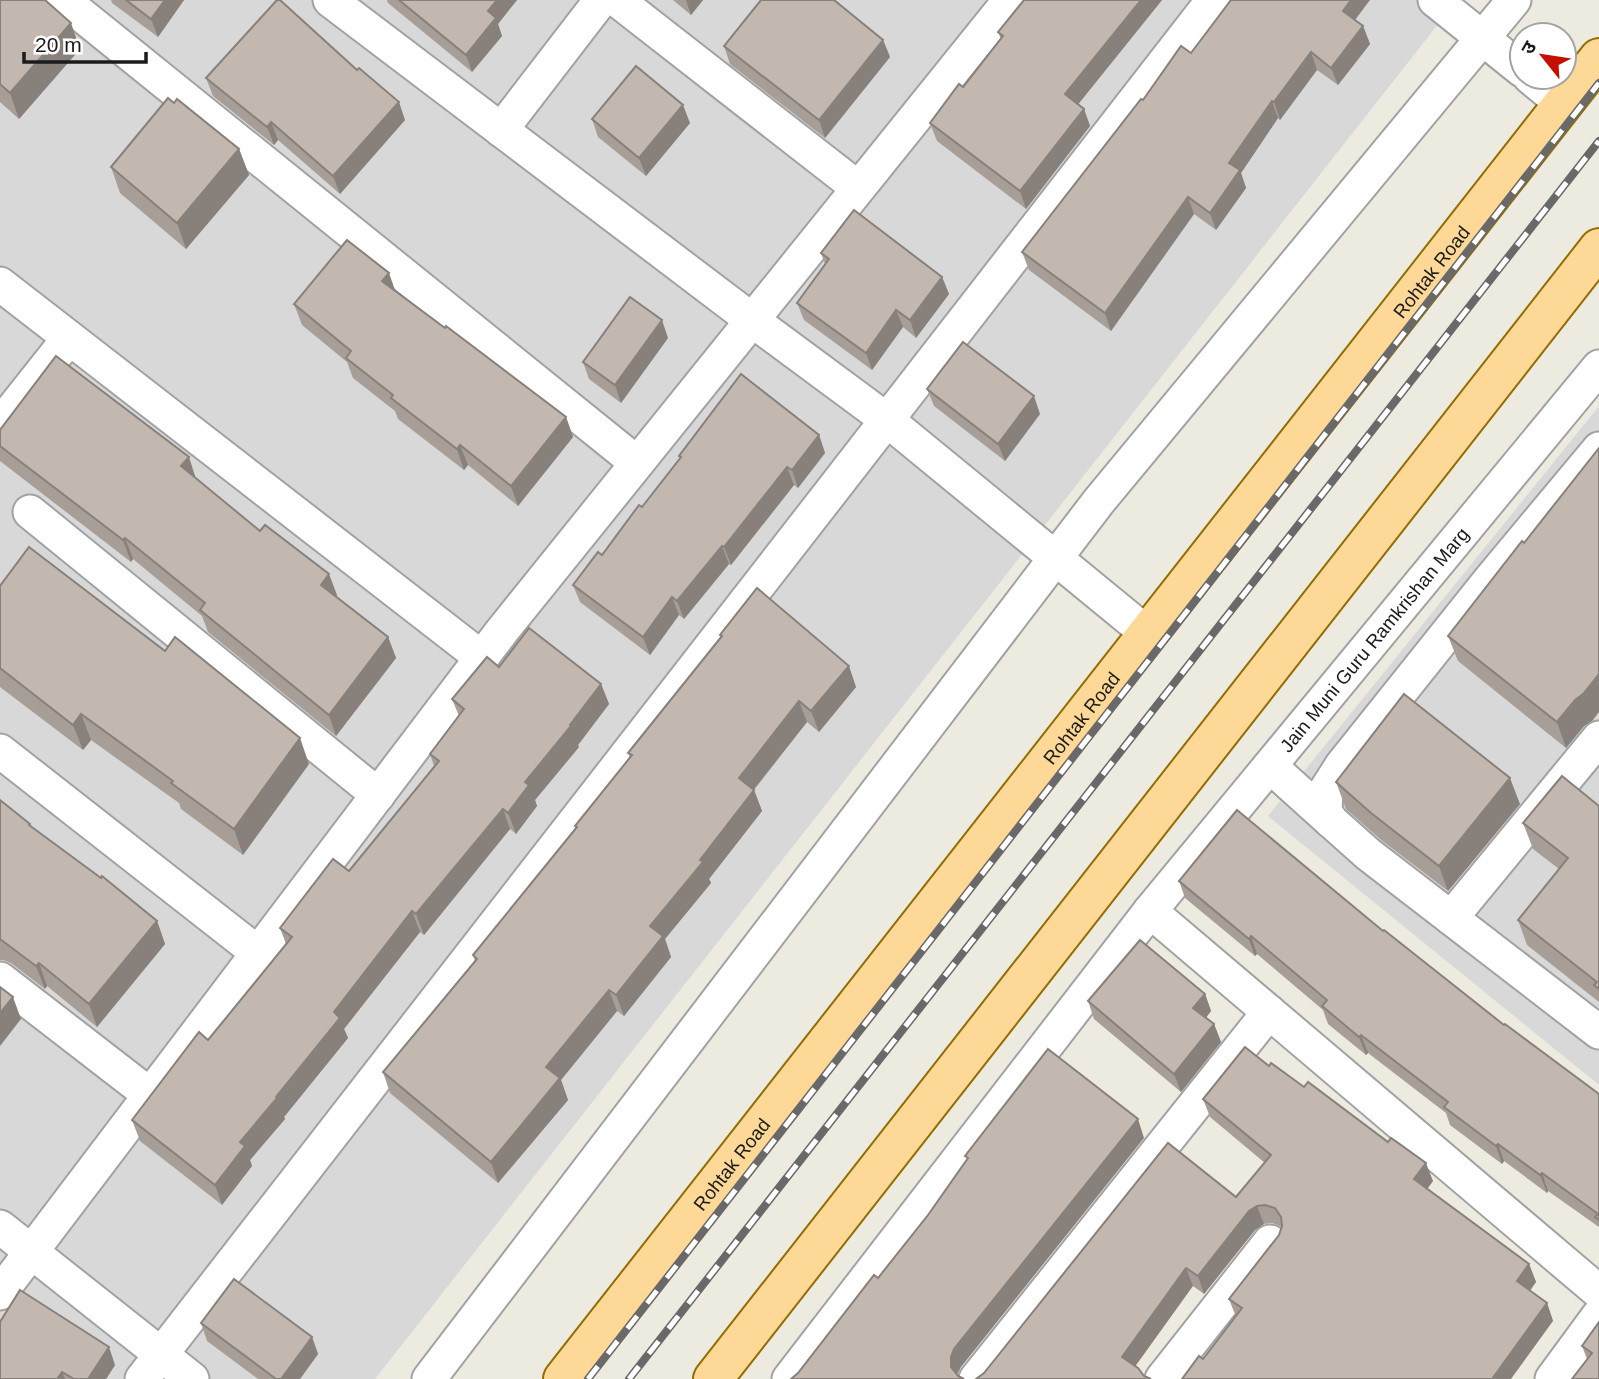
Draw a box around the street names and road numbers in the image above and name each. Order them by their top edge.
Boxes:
street label: Rohtak Road [1389,222,1474,322]
street label: Jain Muni Guru Ramkrishan Marg [1276,524,1473,756]
street label: Rohtak Road [1039,668,1124,768]
street label: Rohtak Road [689,1114,774,1215]

